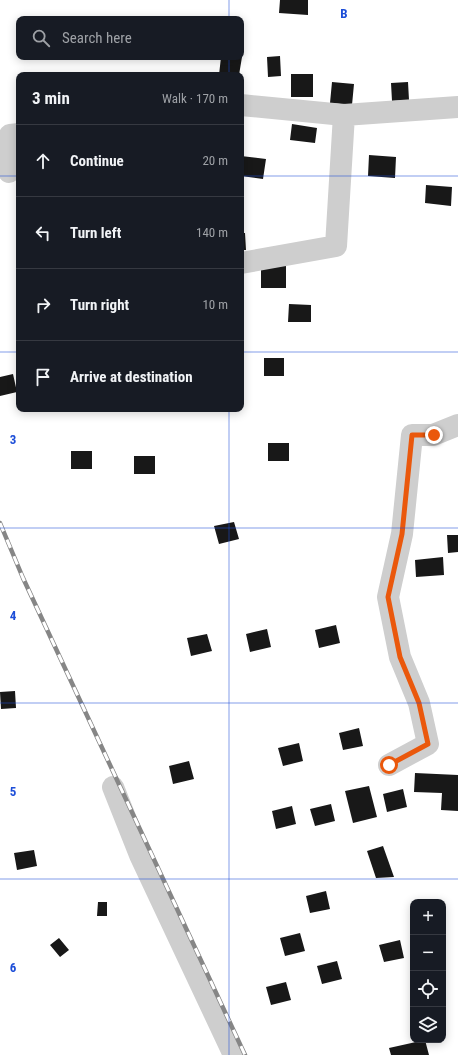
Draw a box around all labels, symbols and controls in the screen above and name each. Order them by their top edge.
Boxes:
text: B [340,6,348,21]
search box [16,16,244,60]
icon: search [30,27,52,49]
text: Search here [62,29,132,47]
text: 3 min [32,88,70,108]
text: Walk · 170 m [162,91,228,106]
icon: ahead [32,150,54,172]
text: Continue [70,152,124,170]
text: 20 m [202,153,228,168]
icon: left [32,222,54,244]
text: Turn left [70,224,121,242]
text: 140 m [196,225,228,240]
icon: right [32,294,54,316]
text: Turn right [70,296,129,314]
text: 10 m [202,297,228,312]
icon: arrive [32,366,54,388]
text: Arrive at destination [70,368,193,386]
route end [425,426,443,444]
text: 3 [10,432,16,447]
text: 4 [10,608,17,623]
route start [380,756,398,774]
text: 5 [10,784,17,799]
map controls [410,899,446,1043]
button: + [410,899,446,935]
button: − [410,935,446,971]
text: 6 [10,960,17,975]
button: locate [410,971,446,1007]
button: layers [410,1007,446,1043]

